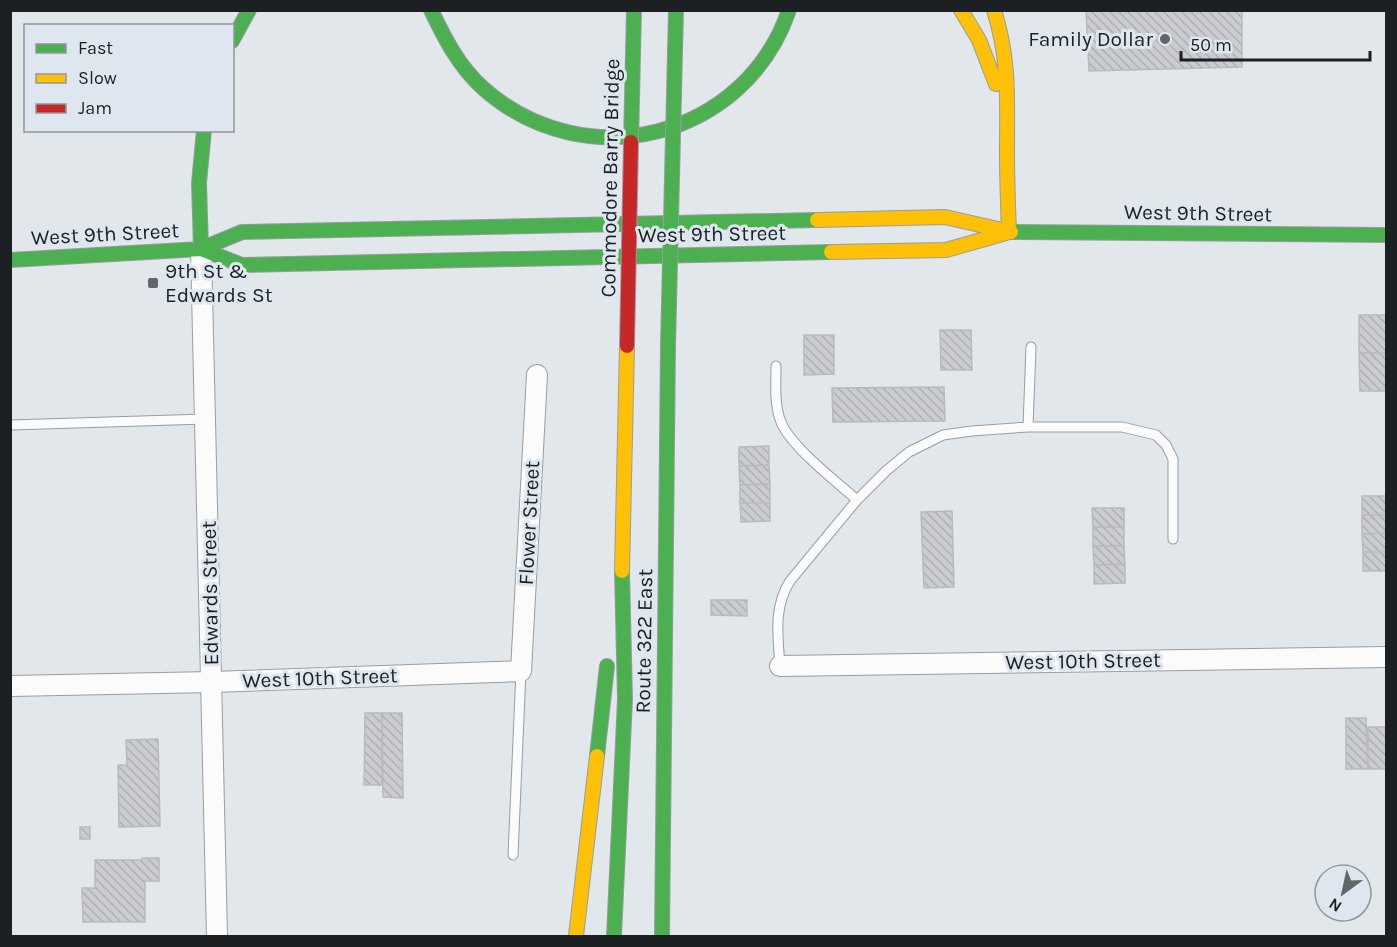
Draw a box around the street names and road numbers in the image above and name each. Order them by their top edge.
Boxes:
street label: Commodore Barry Bridge [596,58,624,298]
street label: West 9th Street [1124,200,1272,226]
street label: West 9th Street [30,218,180,250]
street label: West 9th Street [638,221,786,247]
street label: Flower Street [514,460,544,586]
street label: Edwards Street [197,520,223,666]
street label: Route 322 East [631,568,657,714]
street label: West 10th Street [1005,648,1161,674]
street label: West 10th Street [242,663,398,693]

